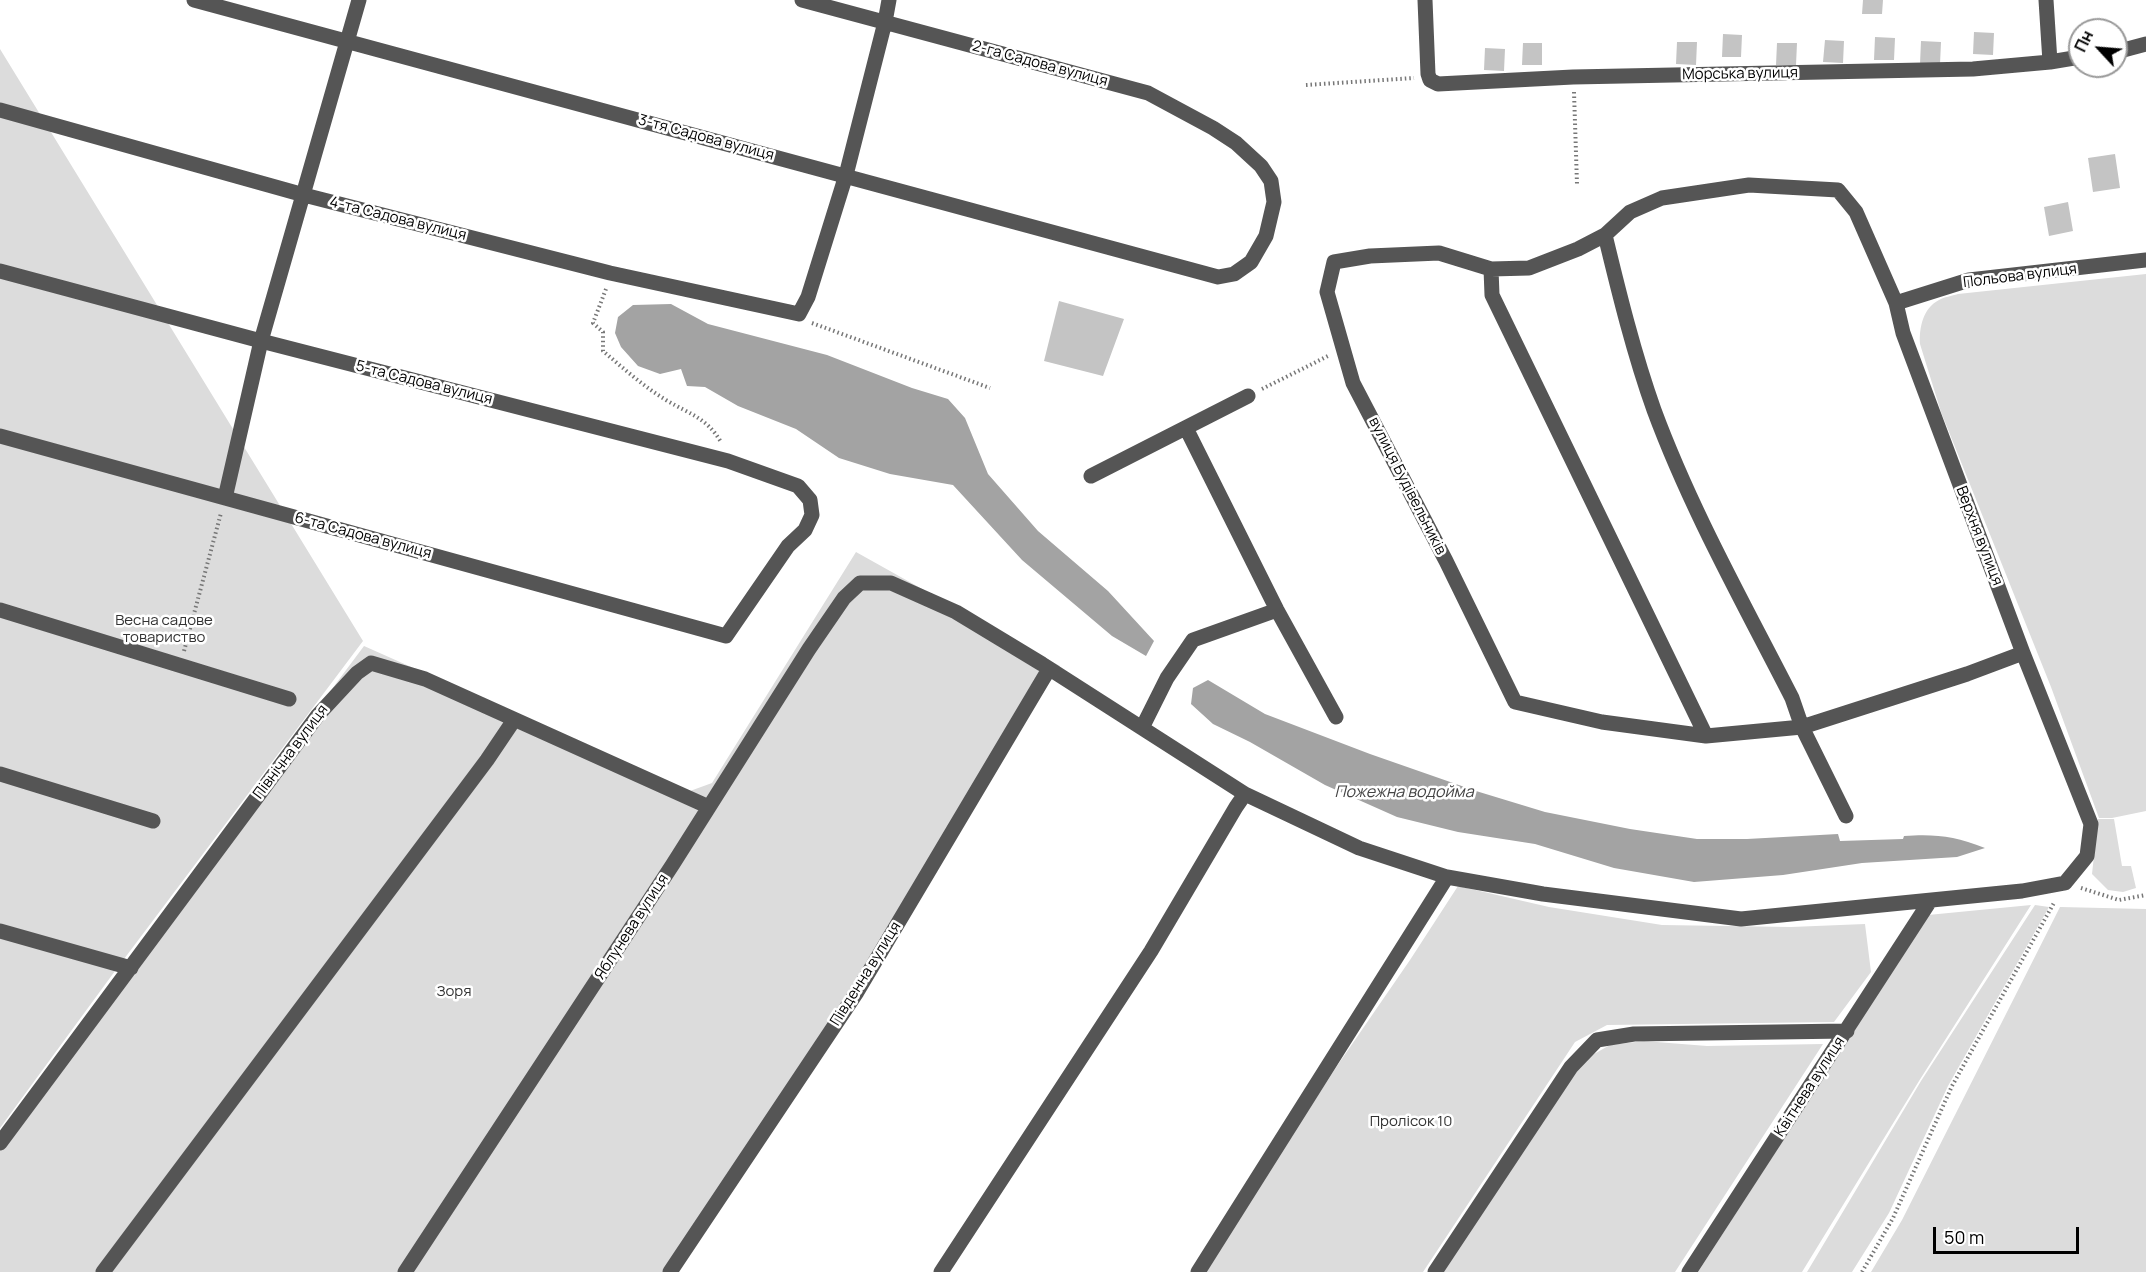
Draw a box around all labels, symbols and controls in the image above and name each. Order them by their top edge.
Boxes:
north arrow [2068,18,2128,78]
text: Пн [2069,26,2098,55]
street label: 2-га Садова вулиця [970,37,1110,91]
street label: Морська вулиця [1682,64,1798,84]
street label: 3-тя Садова вулиця [636,111,776,165]
street label: 4-та Садова вулиця [328,193,468,245]
street label: Польова вулиця [1962,260,2078,292]
street label: 5-та Садова вулиця [354,357,494,409]
street label: вулиця Будівельників [1364,414,1450,558]
street label: Верхня вулиця [1952,484,2006,588]
street label: 6-та Садова вулиця [293,509,433,563]
park label: Весна садове товариство [115,612,213,647]
street label: Північна вулиця [250,701,332,803]
water label: Пожежна водойма [1334,783,1474,803]
street label: Яблунева вулиця [591,871,673,983]
street label: Південна вулиця [827,919,905,1029]
park label: Зоря [437,983,471,1001]
street label: Квітнева вулиця [1771,1034,1849,1140]
park label: Пролісок 10 [1370,1113,1452,1131]
scale bar [1936,1215,2082,1253]
text: 50 m [1944,1225,1984,1249]

